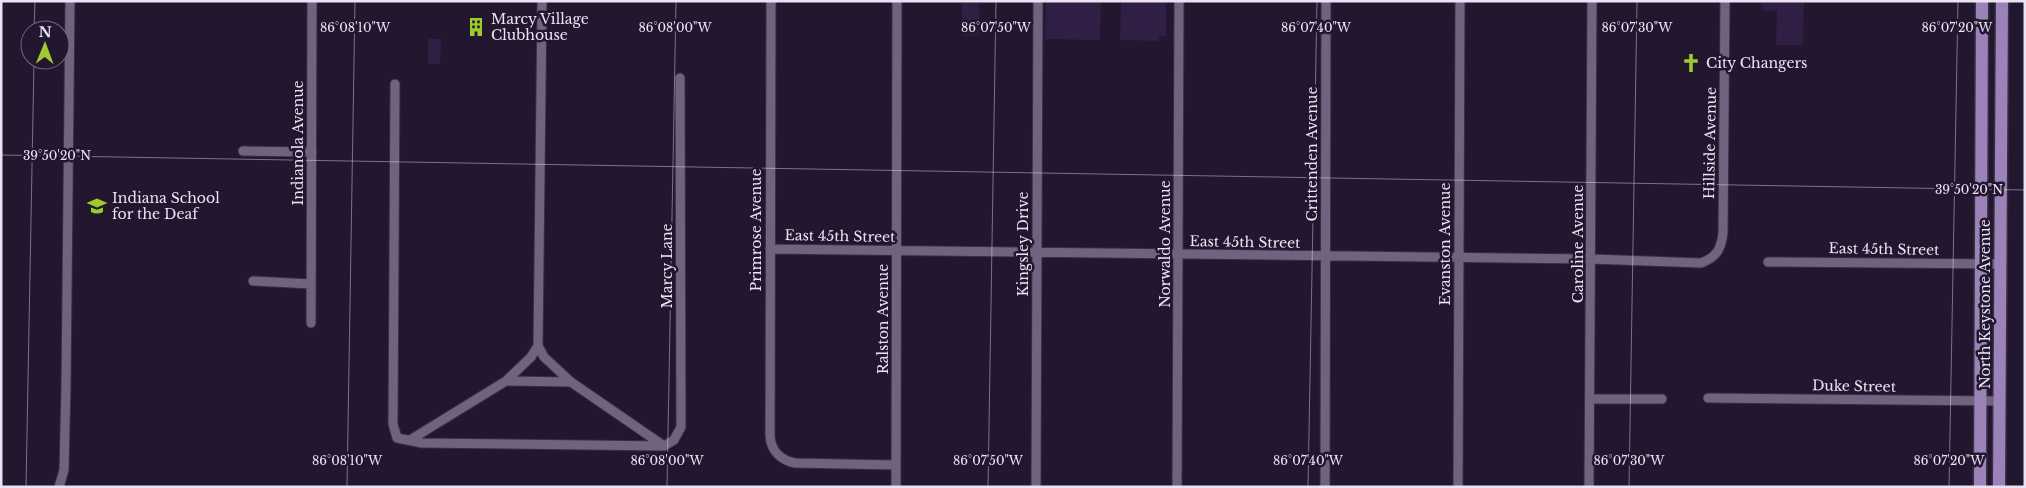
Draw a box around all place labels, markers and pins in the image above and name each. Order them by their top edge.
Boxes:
place label: Marcy Village Clubhouse [491,10,589,44]
building icon: Marcy Village Clubhouse [465,16,487,38]
church icon: City Changers [1680,52,1702,74]
place label: City Changers [1706,54,1807,72]
place label: Indiana School for the Deaf [112,189,220,223]
school or university icon: Indiana School for the Deaf [86,195,108,217]

